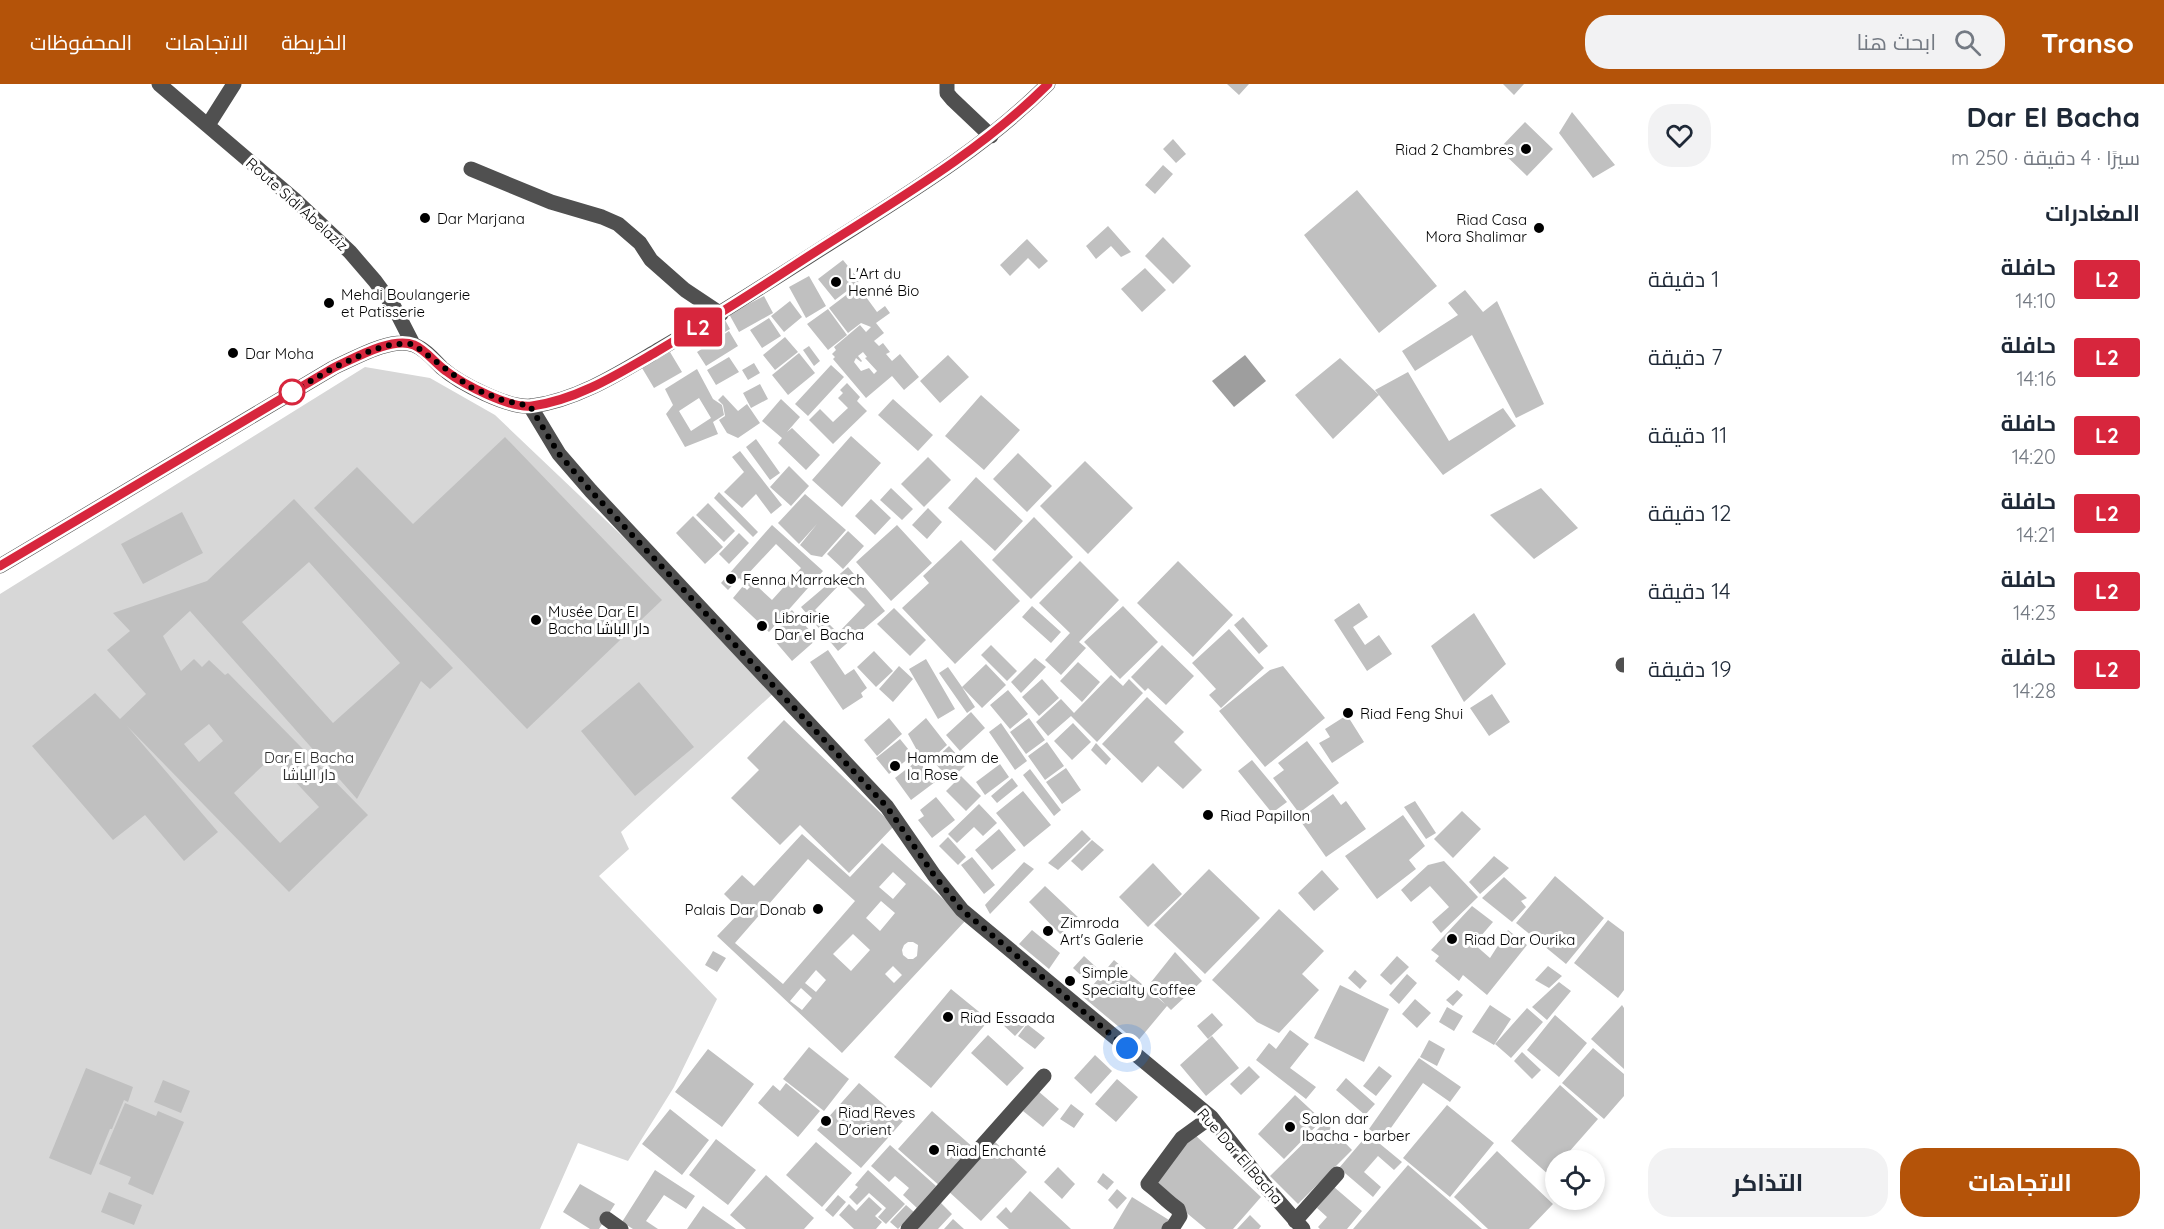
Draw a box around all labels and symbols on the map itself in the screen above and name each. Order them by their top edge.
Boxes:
place label: Riad 2 Chambres [1395,140,1514,159]
marker: Riad 2 Chambres [1519,142,1533,156]
street label: Route Sidi Abelaziz [242,153,352,255]
place label: Dar Marjana [437,209,525,228]
place label: Riad Casa Mora Shalimar [1426,210,1527,246]
marker: Dar Marjana [418,211,432,225]
marker: Riad Casa Mora Shalimar [1532,221,1546,235]
place label: L'Art du Henné Bio [848,264,919,300]
marker: L'Art du Henné Bio [829,275,843,289]
place label: Mehdi Boulangerie et Patisserie [341,285,470,321]
marker: Mehdi Boulangerie et Patisserie [322,296,336,310]
line badge: L2 [671,308,725,346]
place label: Dar Moha [245,344,314,363]
marker: Dar Moha [226,346,240,360]
unlabelled marker [279,379,305,405]
place label: Fenna Marrakech [743,570,865,589]
marker: Fenna Marrakech [724,572,738,586]
place label: Musée Dar El Bacha دار الباشا [548,602,650,638]
place label: Librairie Dar el Bacha [774,608,864,644]
marker: Musée Dar El Bacha دار الباشا [529,613,543,627]
marker: Librairie Dar el Bacha [755,619,769,633]
place label: Riad Feng Shui [1360,704,1463,723]
marker: Riad Feng Shui [1341,706,1355,720]
park label: Dar El Bacha دار الباشا [264,748,354,784]
place label: Hammam de la Rose [907,748,999,784]
marker: Hammam de la Rose [888,759,902,773]
place label: Riad Papillon [1220,806,1310,825]
marker: Riad Papillon [1201,808,1215,822]
place label: Palais Dar Donab [685,900,806,919]
marker: Palais Dar Donab [811,902,825,916]
place label: Zimroda Art's Galerie [1060,913,1144,949]
marker: Zimroda Art's Galerie [1041,924,1055,938]
place label: Riad Dar Ourika [1464,930,1575,949]
marker: Riad Dar Ourika [1445,932,1459,946]
place label: Simple Specialty Coffee [1082,963,1196,999]
marker: Simple Specialty Coffee [1063,974,1077,988]
place label: Riad Essaada [960,1008,1055,1027]
marker: Riad Essaada [941,1010,955,1024]
your location [1112,1033,1142,1063]
place label: Riad Reves D'orient [838,1103,915,1139]
street label: Rue Dar El Bacha [1193,1104,1287,1208]
place label: Salon dar lbacha - barber [1302,1109,1411,1145]
marker: Riad Reves D'orient [819,1114,833,1128]
marker: Salon dar lbacha - barber [1283,1120,1297,1134]
place label: Riad Enchanté [946,1141,1046,1160]
marker: Riad Enchanté [927,1143,941,1157]

